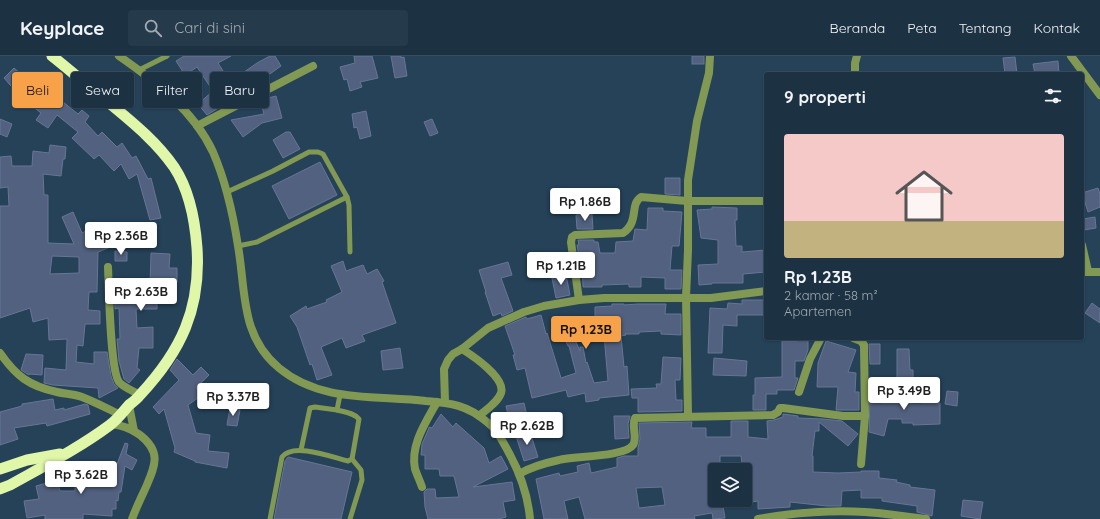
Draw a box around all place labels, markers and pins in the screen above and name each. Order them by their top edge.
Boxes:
pin: Rp 1.86B [544,188,626,222]
pin: Rp 2.36B [80,222,162,256]
pin: Rp 1.21B [520,252,602,286]
pin: Rp 2.63B [100,278,182,312]
pin: Rp 1.23B [545,316,627,350]
pin: Rp 3.49B [863,377,945,411]
pin: Rp 3.37B [192,383,274,417]
pin: Rp 2.62B [486,412,568,446]
pin: Rp 3.62B [40,461,122,495]

